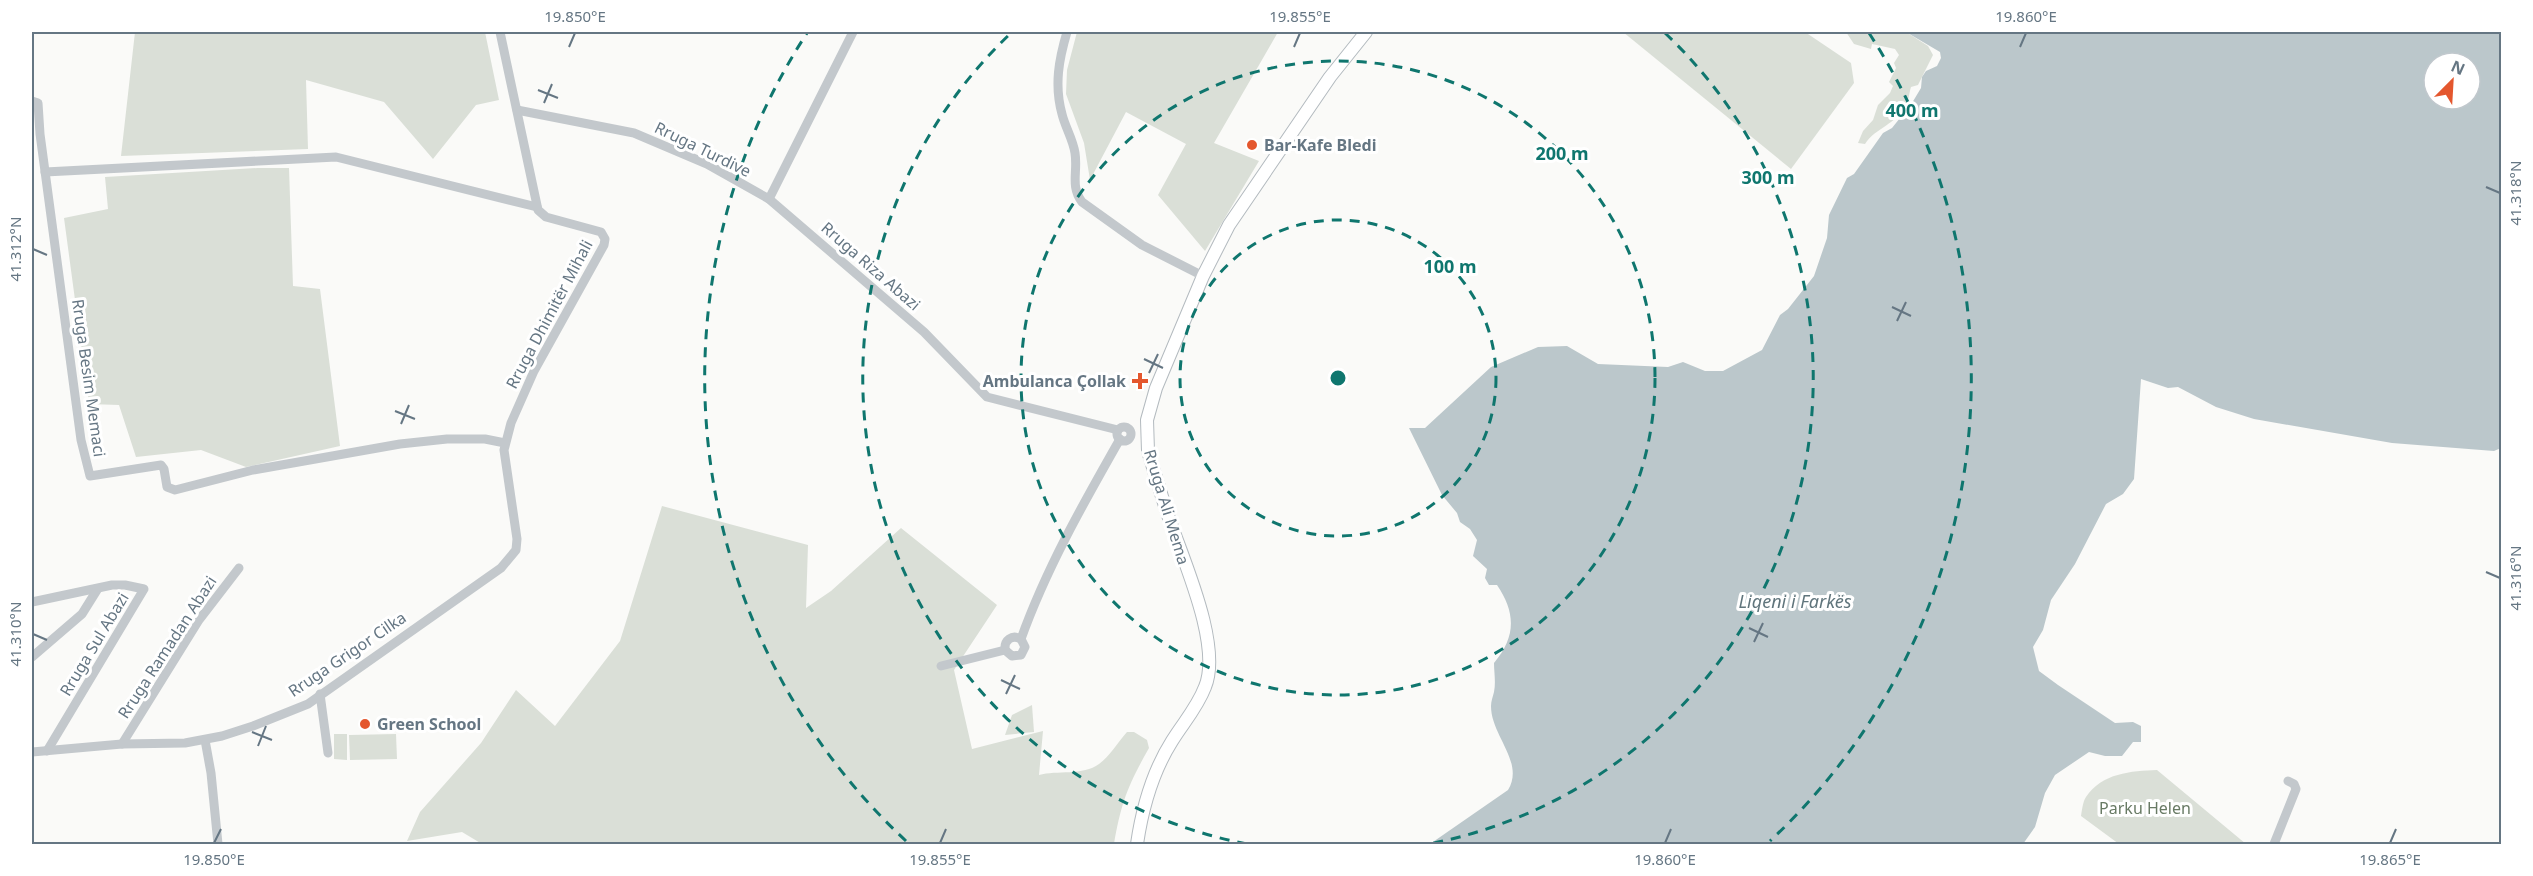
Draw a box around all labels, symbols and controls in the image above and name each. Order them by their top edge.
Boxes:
text: 19.850°E [544,6,606,26]
text: 19.855°E [1269,6,1331,26]
text: 19.860°E [1995,6,2057,26]
north arrow [2422,51,2482,111]
text: N [2448,55,2469,80]
text: 400 m [1885,98,1939,122]
street label: Rruga Turdive [651,116,755,182]
place label: Bar-Kafe Bledi [1264,134,1376,156]
marker: Bar-Kafe Bledi [1245,138,1259,152]
text: 200 m [1535,141,1589,165]
text: 41.318°N [2505,161,2525,225]
text: 300 m [1741,165,1795,189]
text: 41.312°N [5,217,25,281]
street label: Rruga Riza Abazi [817,217,925,315]
street label: Rruga Dhimitër Mihali [500,236,598,392]
text: 100 m [1423,254,1477,278]
street label: Rruga Besim Memaci [67,298,111,458]
centre of rings [1328,368,1348,388]
place label: Ambulanca Çollak [983,370,1126,392]
marker: Ambulanca Çollak [1131,372,1149,390]
street label: Rruga Ali Mema [1139,447,1195,567]
text: 41.316°N [2505,546,2525,610]
street label: Rruga Ramadan Abazi [113,571,221,723]
street label: Rruga Sul Abazi [54,588,134,700]
water label: Liqeni i Farkës [1738,589,1852,613]
text: 41.310°N [5,602,25,666]
street label: Rruga Grigor Cilka [284,606,410,702]
place label: Green School [377,713,481,735]
marker: Green School [358,717,372,731]
park label: Parku Helen [2099,797,2191,819]
text: 19.850°E [183,849,245,869]
text: 19.855°E [909,849,971,869]
text: 19.860°E [1634,849,1696,869]
text: 19.865°E [2359,849,2421,869]

